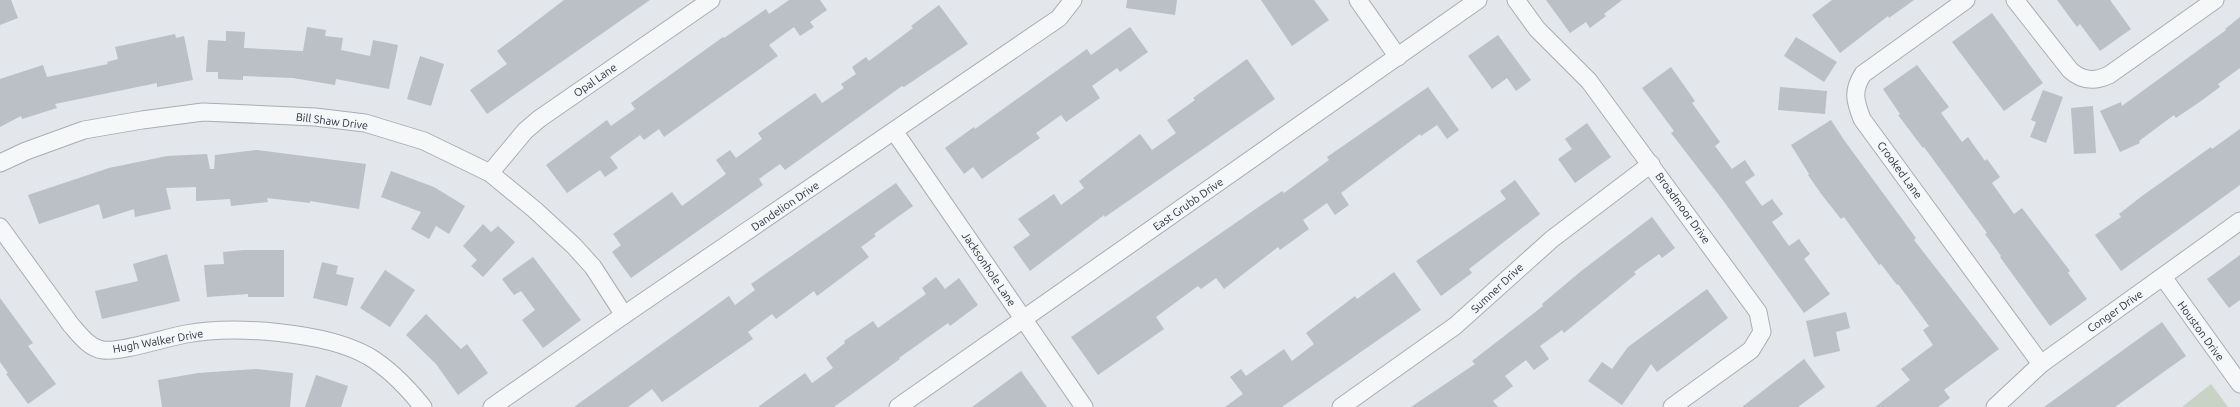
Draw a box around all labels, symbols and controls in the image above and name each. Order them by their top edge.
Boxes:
street label: Opal Lane [571,61,619,99]
street label: Bill Shaw Drive [295,111,369,131]
street label: Crooked Lane [1875,139,1925,201]
street label: Broadmoor Drive [1653,170,1713,246]
street label: East Grubb Drive [1151,175,1225,233]
street label: Dandelion Drive [749,179,821,233]
street label: Jacksonhole Lane [960,230,1018,308]
street label: Sumner Drive [1469,261,1525,315]
street label: Conger Drive [2085,288,2145,334]
street label: Houston Drive [2175,299,2227,363]
street label: Hugh Walker Drive [112,327,204,355]

